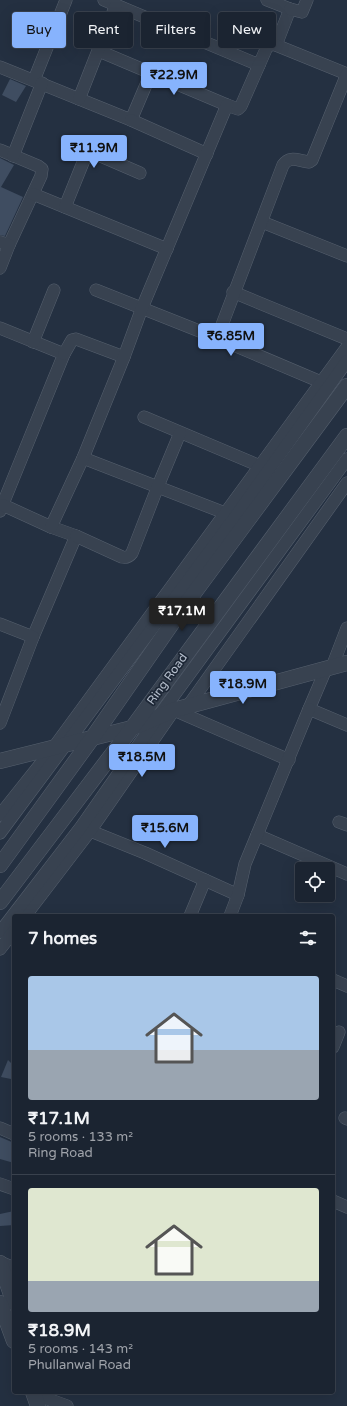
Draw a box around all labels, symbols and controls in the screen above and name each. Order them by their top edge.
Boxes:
chip: Buy [12,12,66,48]
chip: Rent [74,12,133,48]
chip: Filters [141,12,210,48]
chip: New [218,12,276,48]
pin: ₹22.9M [141,62,207,96]
text: ₹22.9M [150,67,198,83]
pin: ₹11.9M [61,135,127,169]
text: ₹11.9M [70,140,118,156]
pin: ₹6.85M [198,323,264,357]
text: ₹6.85M [207,328,255,344]
pin: ₹17.1M [149,598,215,632]
text: ₹17.1M [158,603,206,619]
street label: Ring Road [144,651,190,707]
pin: ₹18.9M [210,671,276,705]
text: ₹18.9M [219,676,267,692]
pin: ₹18.5M [109,744,175,778]
text: ₹18.5M [118,749,166,765]
pin: ₹15.6M [132,815,198,849]
text: ₹15.6M [141,820,189,836]
map controls [295,862,335,902]
button: locate [295,862,335,902]
icon: filters [297,927,319,949]
text: 7 homes [28,928,97,949]
icon: home [138,1002,210,1074]
text: ₹17.1M [28,1108,90,1129]
text: 5 rooms · 133 m² [28,1129,133,1145]
text: Ring Road [28,1145,93,1161]
icon: home [138,1214,210,1286]
text: ₹18.9M [28,1320,91,1341]
text: 5 rooms · 143 m² [28,1341,133,1357]
text: Phullanwal Road [28,1357,131,1373]

